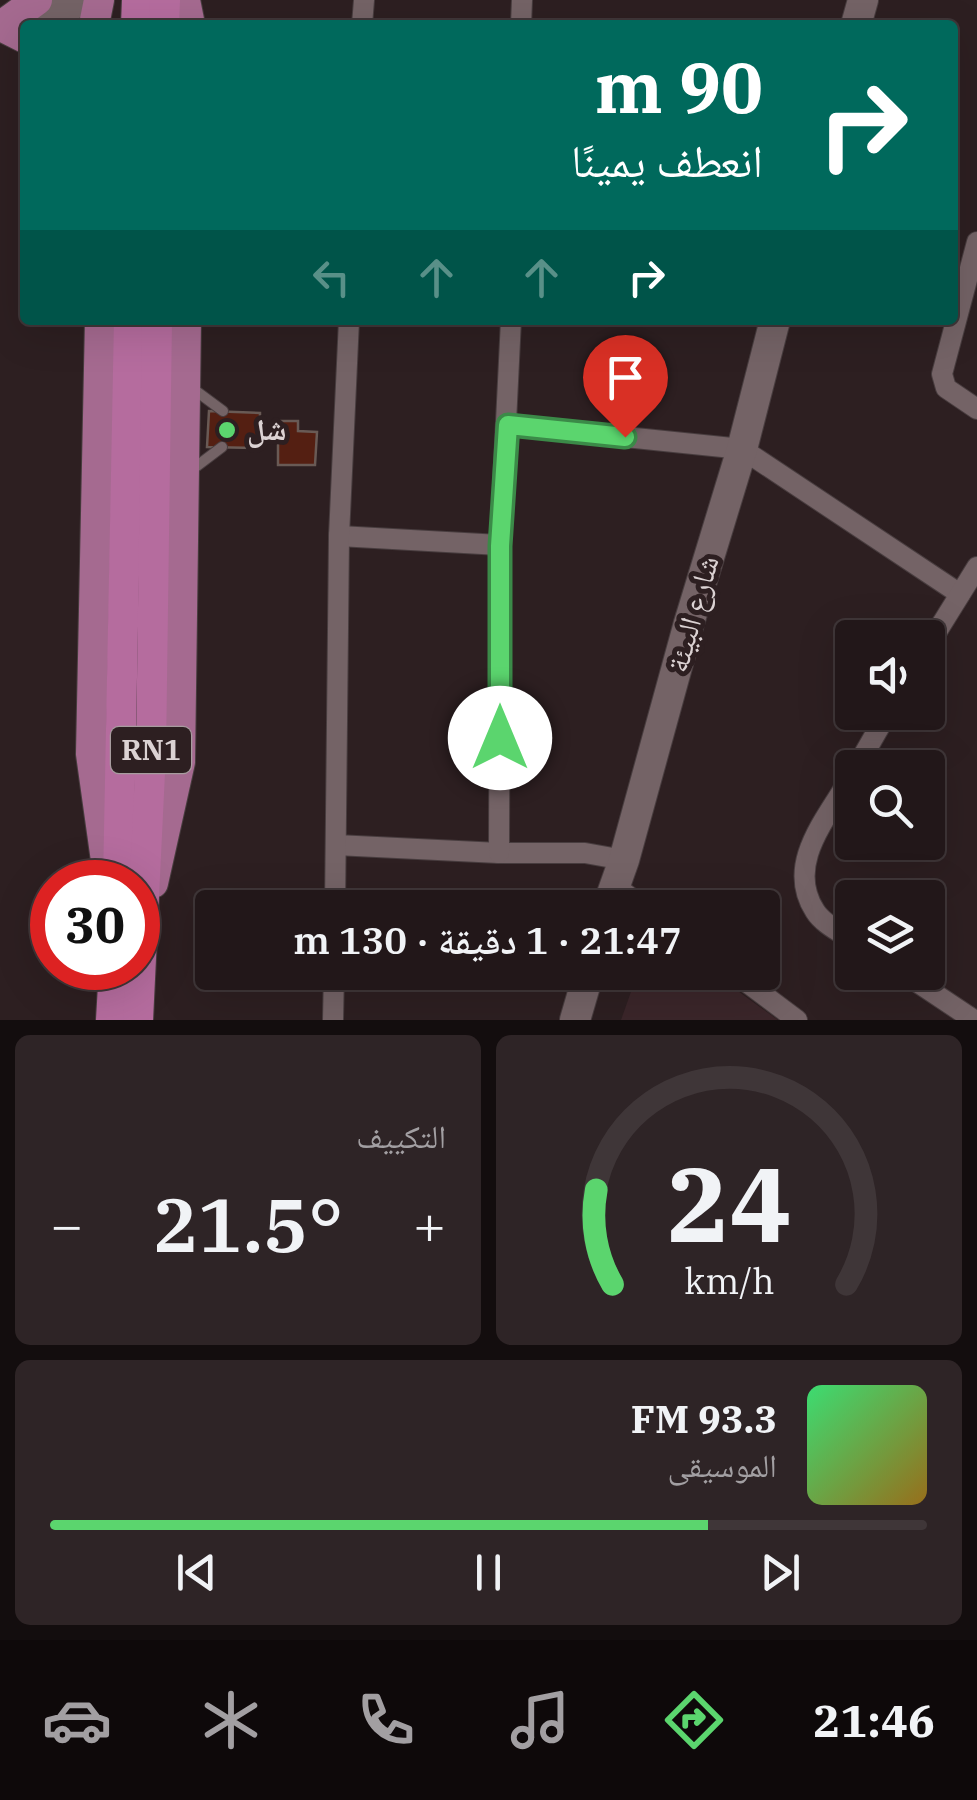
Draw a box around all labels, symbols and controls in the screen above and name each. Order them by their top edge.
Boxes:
text: 90 m [595,41,763,132]
icon: right [798,60,928,190]
text: انعطف يمينًا [571,131,763,189]
icon: left [304,250,359,305]
icon: ahead [409,250,464,305]
icon: ahead [514,250,569,305]
icon: right [619,250,674,305]
pin [583,335,668,438]
icon: arrive [598,350,653,405]
place label: شل [247,409,287,448]
marker: شل [216,419,238,441]
street label: شارع البيئة [656,551,728,677]
map controls [835,620,945,990]
button: sound [835,620,945,730]
position arrow [448,686,552,790]
road number: RN1 [111,727,191,773]
button: search [835,750,945,860]
speed limit sign: 30 [30,860,160,990]
button: layers [835,880,945,990]
text: 21:47 · 1 دقيقة · 130 m [293,915,682,964]
text: التكييف [356,1115,446,1157]
text: 24 [667,1135,791,1271]
text: 21.5° [153,1175,343,1273]
text: − [50,1189,83,1260]
text: + [413,1189,446,1260]
text: km/h [684,1257,774,1304]
text: 93.3 FM [631,1394,777,1443]
text: الموسيقى [667,1444,777,1486]
icon: previous [169,1545,224,1600]
icon: pause [461,1545,516,1600]
icon: next [753,1545,808,1600]
icon: car [42,1685,112,1755]
icon: climate [196,1685,266,1755]
icon: phone [351,1685,421,1755]
icon: music [505,1685,575,1755]
icon: directions [659,1685,729,1755]
text: 21:46 [813,1691,935,1749]

